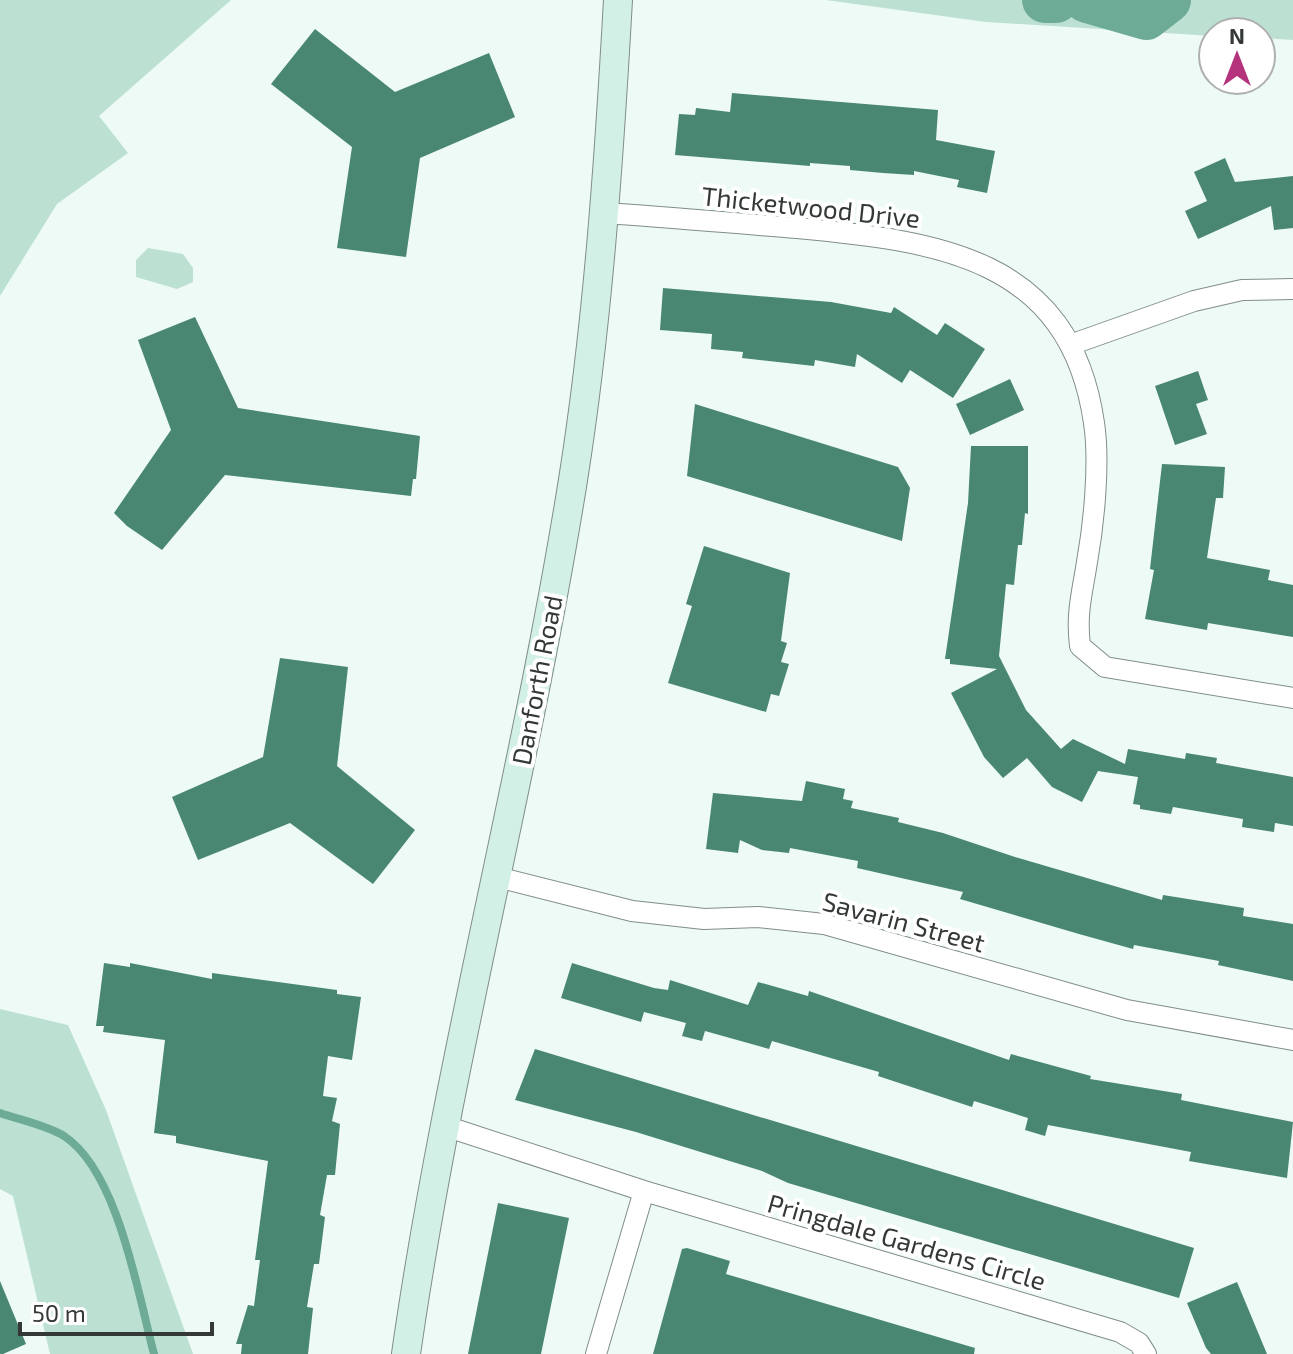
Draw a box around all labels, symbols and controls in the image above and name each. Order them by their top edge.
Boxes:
north arrow [1197,16,1277,96]
text: N [1229,22,1245,48]
street label: Thicketwood Drive [700,179,922,233]
street label: Danforth Road [504,593,568,767]
street label: Savarin Street [819,884,989,958]
street label: Pringdale Gardens Circle [764,1186,1050,1296]
scale bar [20,1286,212,1336]
text: 50 m [32,1298,86,1327]

